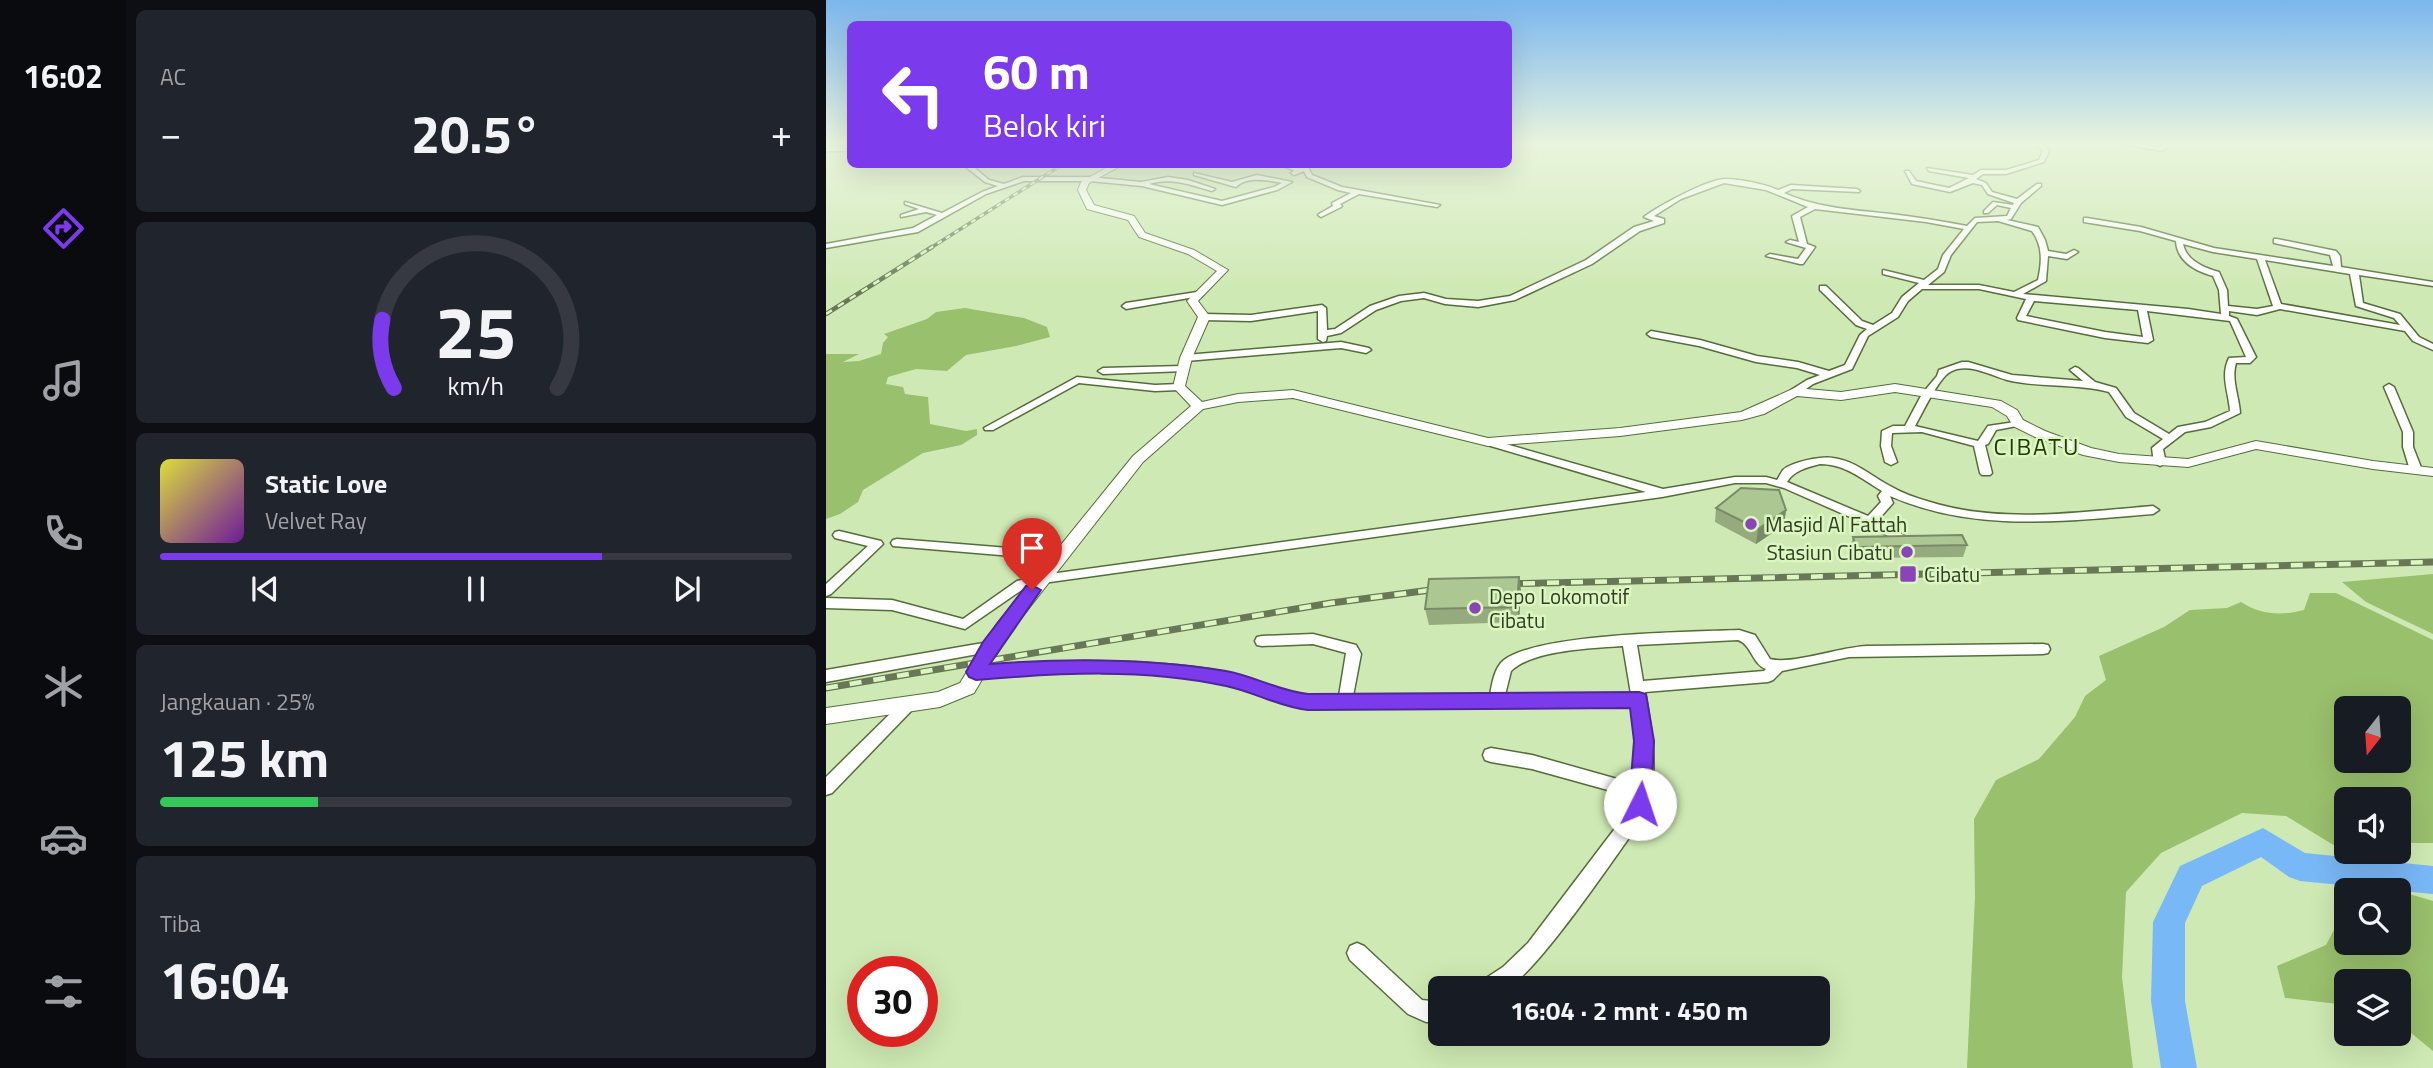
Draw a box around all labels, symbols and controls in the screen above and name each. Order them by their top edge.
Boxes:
text: 60 m [983,33,1090,108]
icon: left [868,49,959,140]
text: 16:02 [23,52,103,100]
text: AC [160,59,186,94]
text: 20.5° [411,94,541,173]
text: Belok kiri [983,101,1106,149]
text: − [160,104,181,162]
text: + [771,104,792,162]
icon: directions [39,204,88,253]
text: 25 [435,277,517,387]
icon: music [39,356,88,405]
text: km/h [448,367,504,405]
district label: CIBATU [1994,428,2080,464]
text: Static Love [265,464,387,503]
text: Velvet Ray [265,503,367,538]
place label: Masjid Al Fattah [1765,508,1907,540]
icon: phone [39,509,88,558]
marker: Masjid Al Fattah [1743,516,1759,532]
pin [1002,518,1062,590]
icon: arrive [1013,529,1051,567]
place label: Stasiun Cibatu [1766,536,1893,568]
marker: Stasiun Cibatu [1899,544,1915,560]
place label: Cibatu [1924,558,1980,590]
marker: Cibatu [1898,564,1918,584]
icon: previous [246,570,284,608]
icon: pause [457,570,495,608]
icon: next [668,570,706,608]
place label: Depo Lokomotif Cibatu [1489,580,1629,636]
marker: Depo Lokomotif Cibatu [1467,600,1483,616]
icon: climate [39,662,88,711]
text: Jangkauan · 25% [160,684,315,719]
north arrow [2334,696,2412,774]
map controls [2334,696,2411,1046]
text: 125 km [160,718,329,797]
position arrow [1603,767,1677,841]
button: sound [2334,787,2411,864]
icon: car [39,814,88,863]
button: search [2334,878,2411,955]
text: Tiba [160,906,201,941]
text: 16:04 [160,940,290,1019]
speed limit sign: 30 [847,956,938,1047]
icon: filters [39,967,88,1016]
button: layers [2334,969,2411,1046]
text: 16:04 · 2 mnt · 450 m [1510,991,1748,1030]

